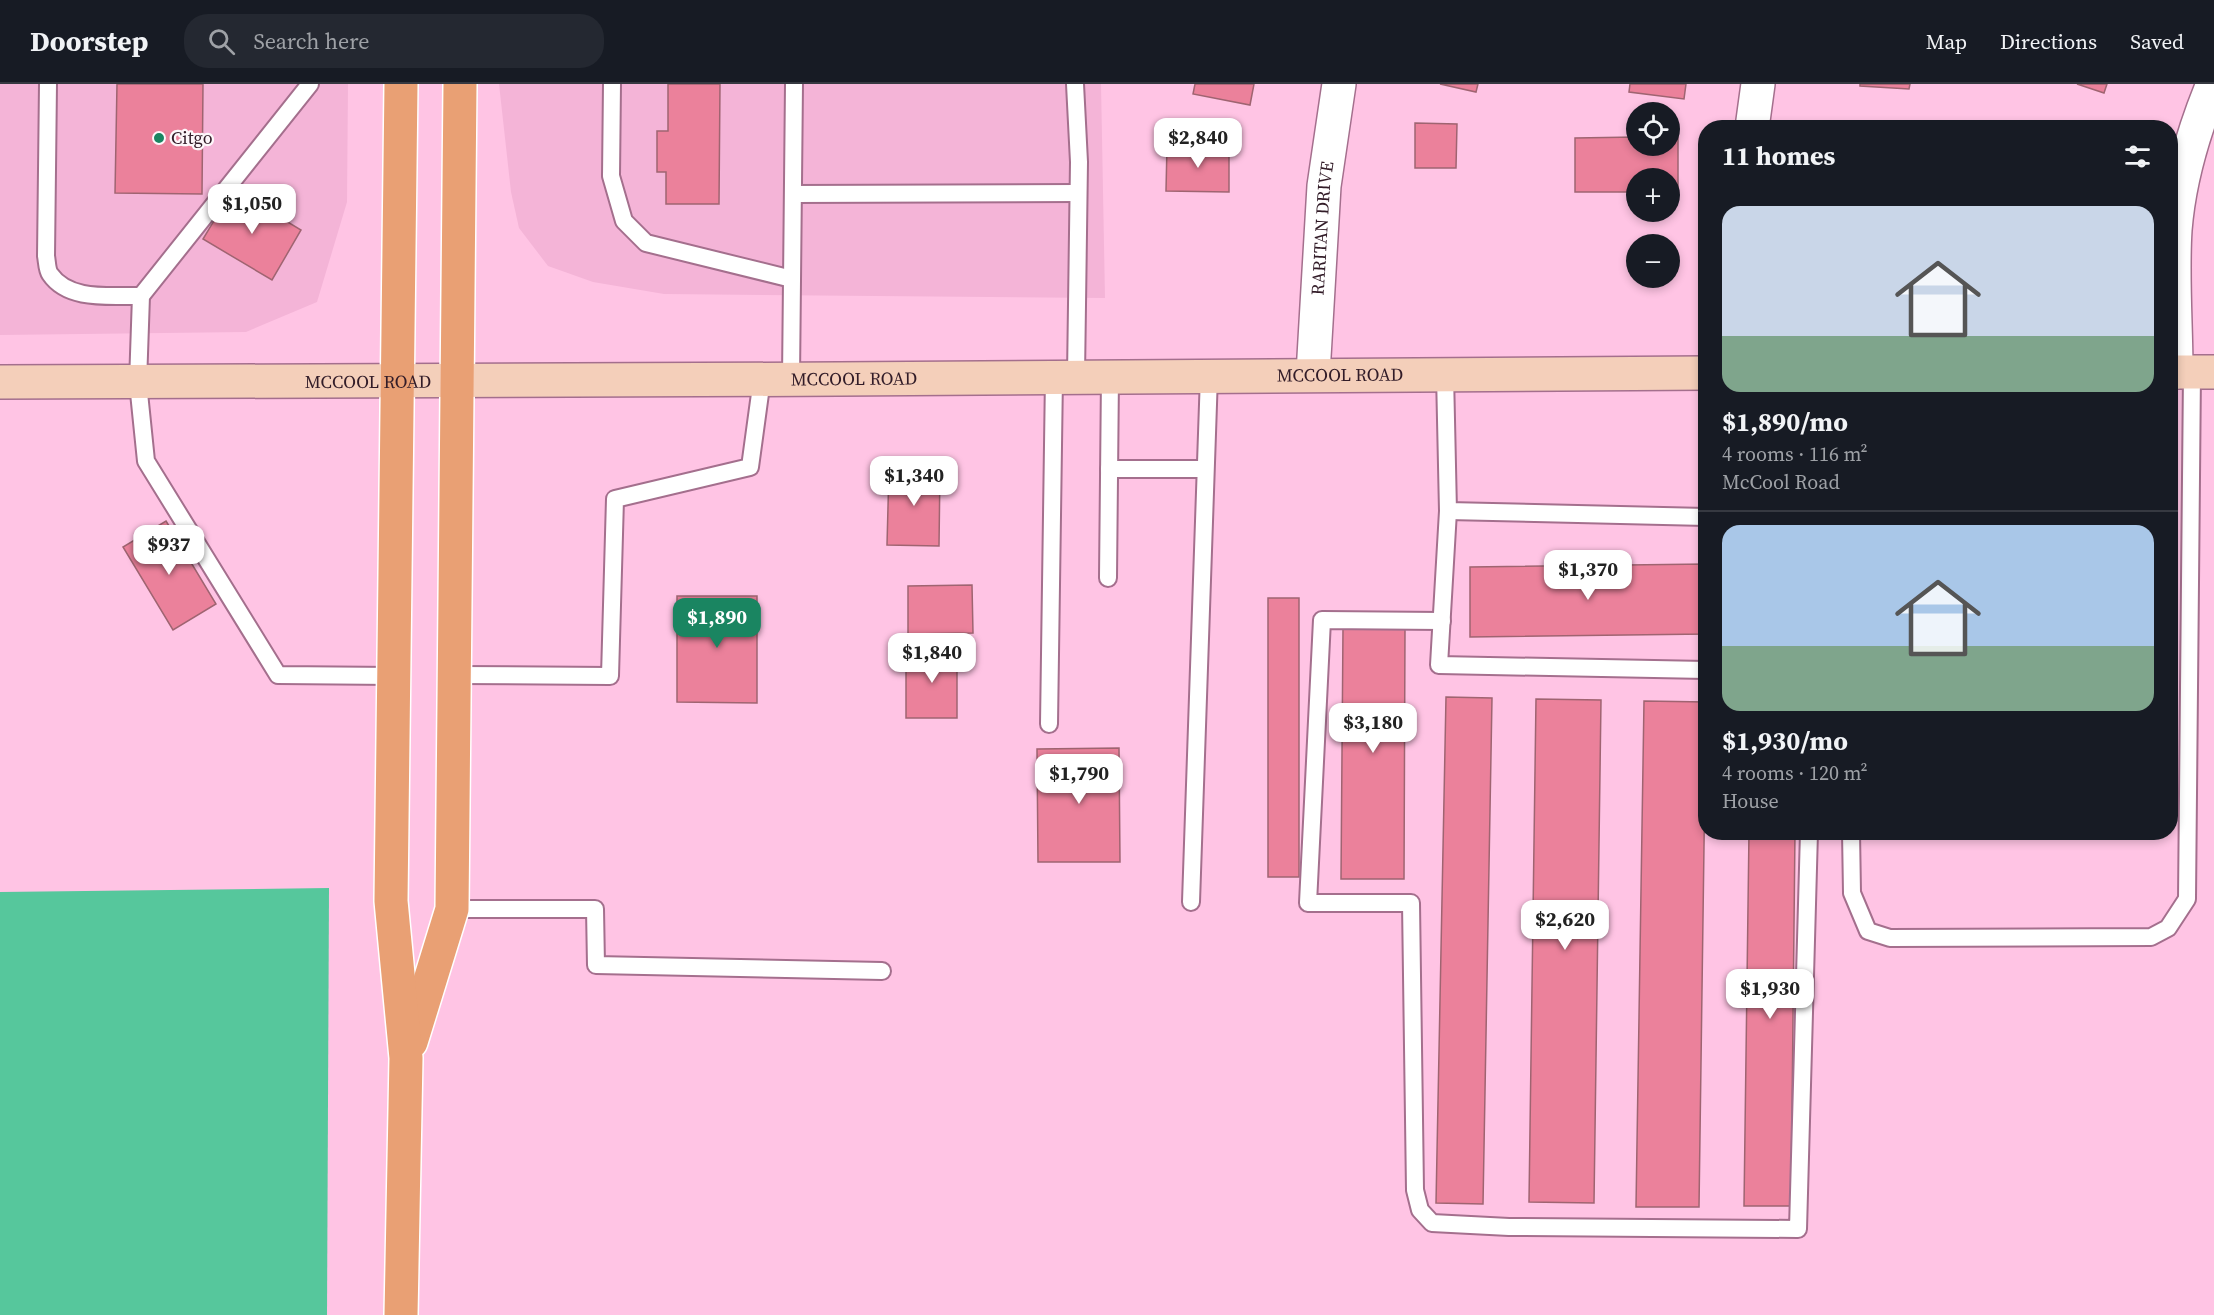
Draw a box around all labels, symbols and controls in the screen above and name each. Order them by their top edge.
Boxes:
search box [184,14,604,68]
text: Doorstep [30,22,148,60]
icon: search [205,25,238,58]
text: Search here [253,26,369,56]
text: Map [1926,27,1967,56]
text: Directions [2000,27,2097,56]
text: Saved [2130,27,2184,56]
map controls [1626,102,1680,288]
button: locate [1626,102,1680,156]
pin: $2,840 [1149,118,1247,169]
text: $2,840 [1168,123,1228,151]
place label: Citgo [171,125,213,150]
marker: Citgo [152,131,166,145]
text: 11 homes [1722,138,1835,174]
icon: filters [2121,140,2154,173]
street label: RARITAN DRIVE [1305,159,1340,296]
button: + [1626,168,1680,222]
pin: $1,050 [203,184,301,235]
text: $1,050 [222,189,282,217]
button: − [1626,234,1680,288]
icon: home [1884,245,1992,353]
street label: MCCOOL ROAD [1277,362,1403,388]
street label: MCCOOL ROAD [791,365,917,391]
street label: MCCOOL ROAD [305,369,431,394]
text: $1,890/mo [1722,404,1848,440]
text: 4 rooms · 116 m² [1722,440,1868,468]
pin: $1,340 [865,456,963,507]
text: $1,340 [884,461,944,489]
text: McCool Road [1722,468,1840,496]
pin: $937 [133,525,205,576]
text: $937 [147,530,191,558]
pin: $1,370 [1539,550,1637,601]
text: $1,370 [1558,555,1618,583]
icon: home [1884,564,1992,672]
pin: $1,890 [668,598,766,649]
text: $1,890 [687,603,747,631]
pin: $1,840 [883,633,981,684]
text: $1,840 [902,638,962,666]
pin: $3,180 [1324,703,1422,754]
text: $3,180 [1343,708,1403,736]
text: $1,930/mo [1722,723,1848,759]
pin: $1,790 [1030,754,1128,805]
text: $1,790 [1049,759,1109,787]
text: 4 rooms · 120 m² [1722,759,1868,787]
text: House [1722,787,1779,815]
pin: $2,620 [1516,900,1614,951]
text: $2,620 [1535,905,1595,933]
pin: $1,930 [1721,969,1819,1020]
text: $1,930 [1740,974,1800,1002]

